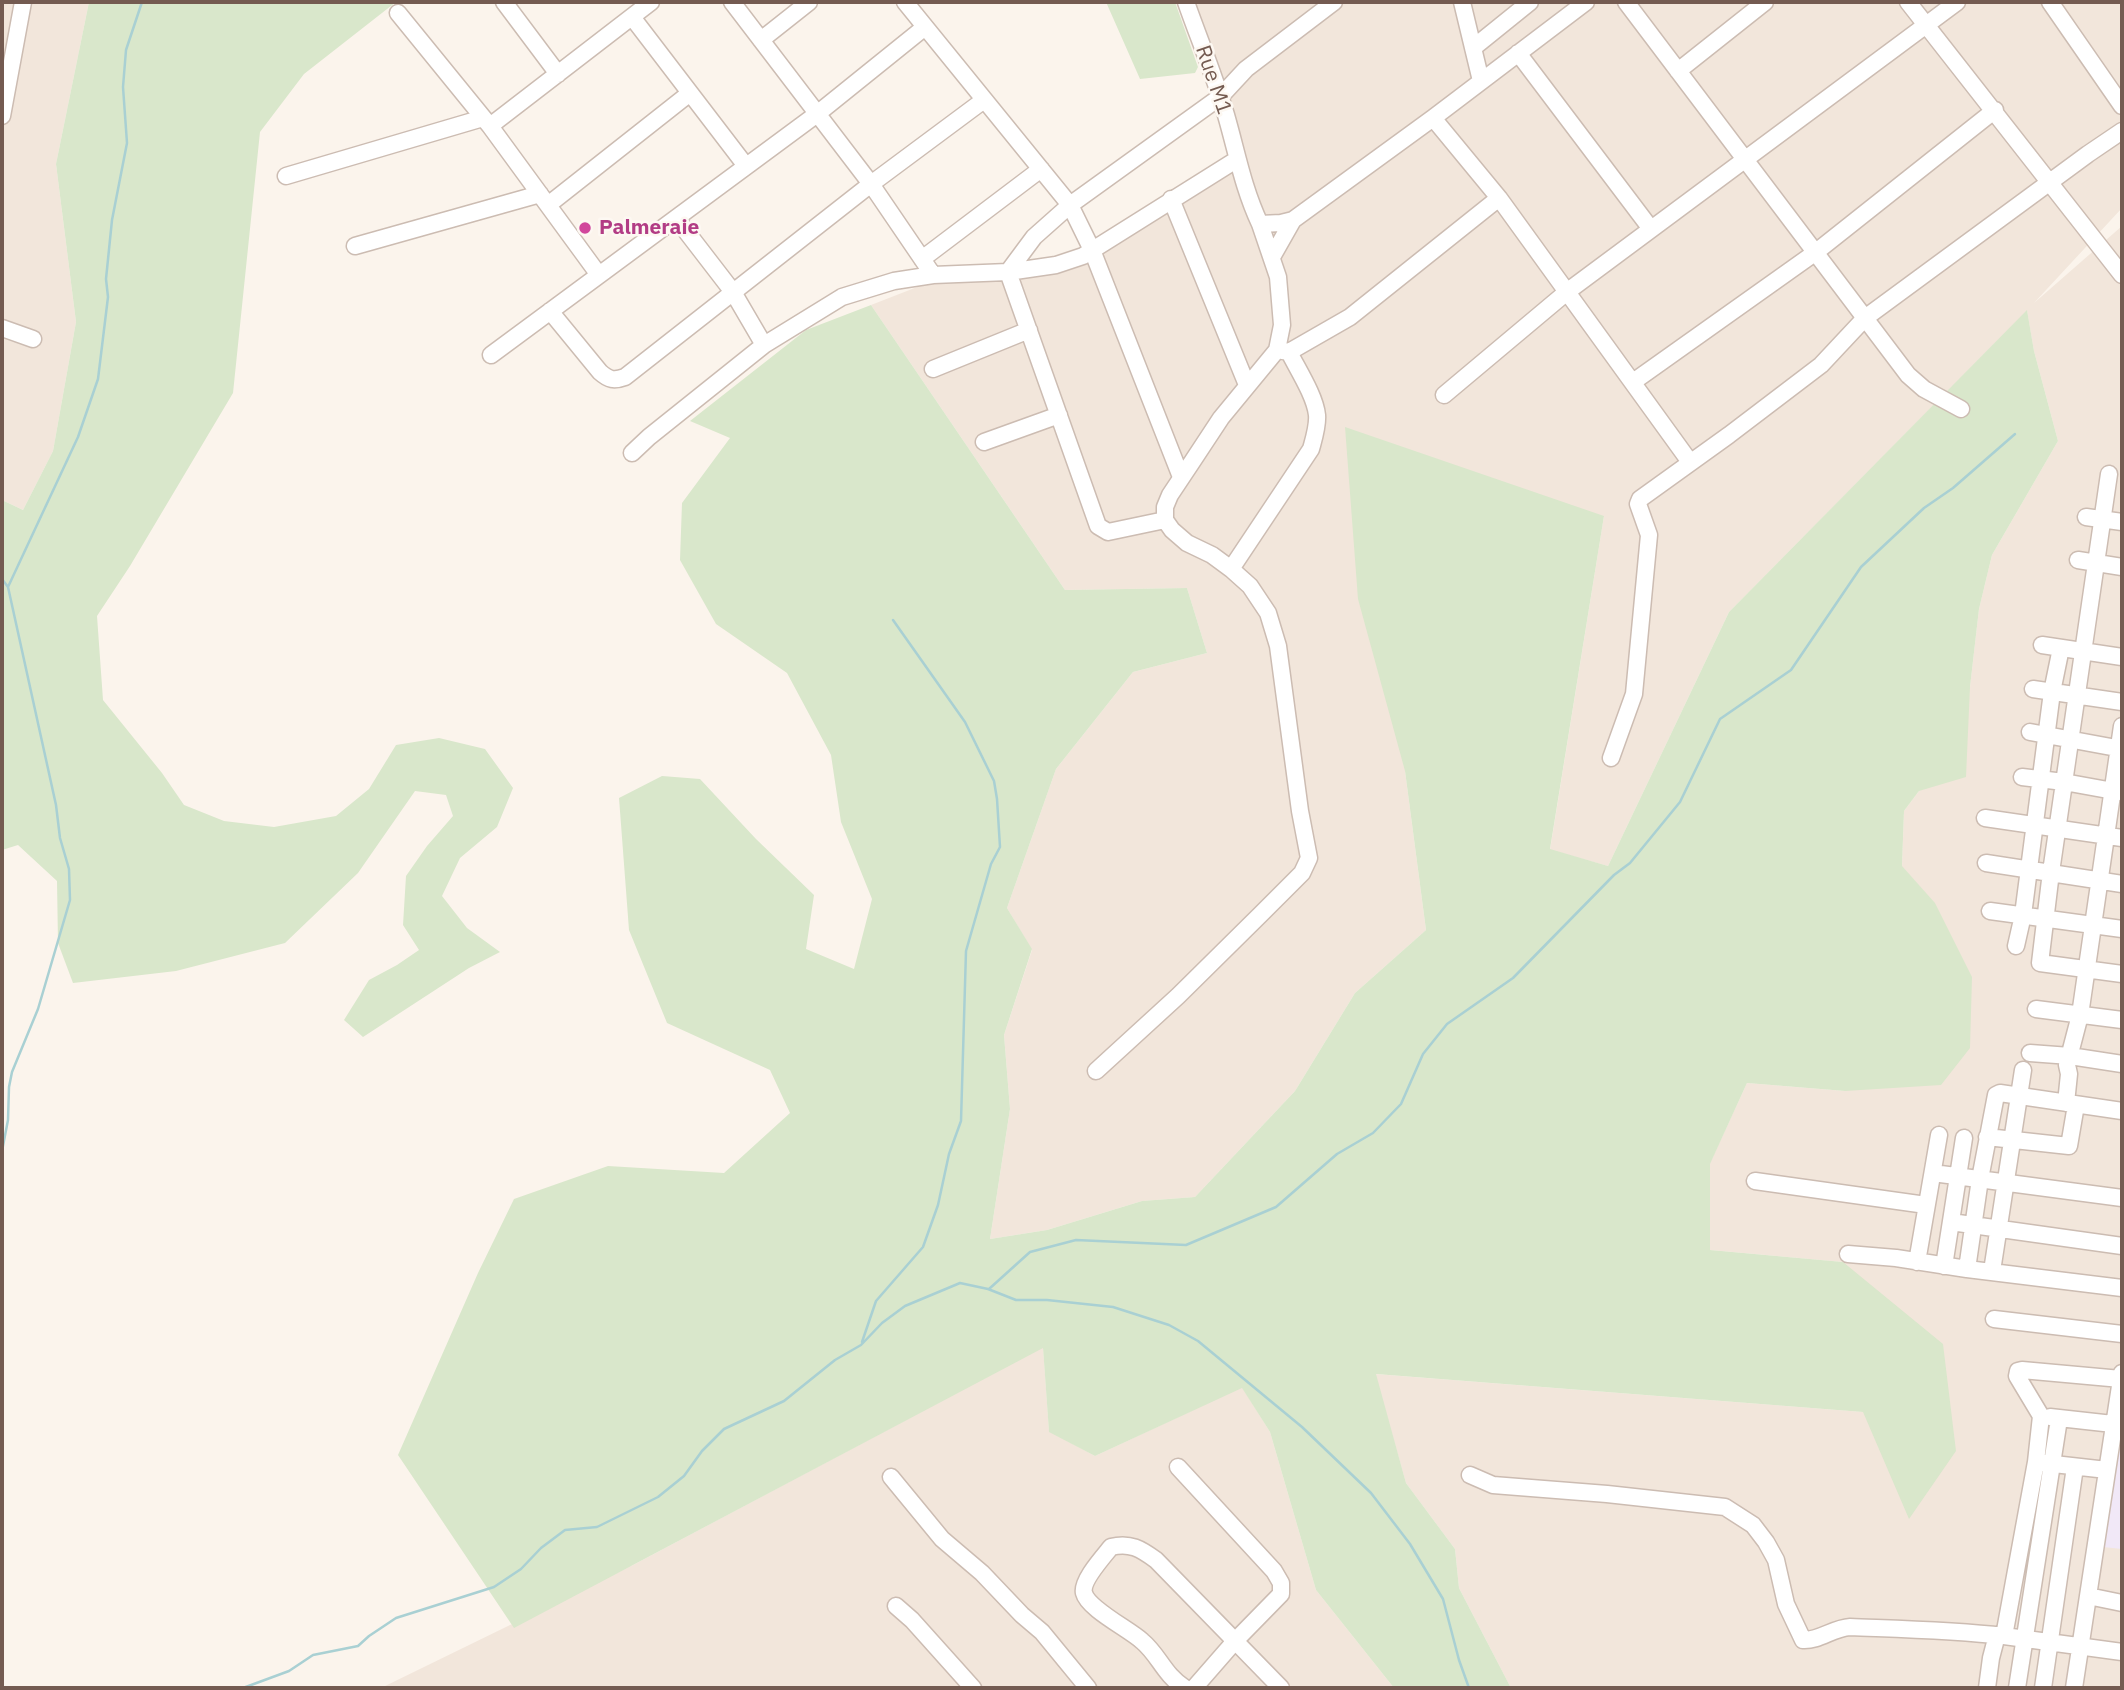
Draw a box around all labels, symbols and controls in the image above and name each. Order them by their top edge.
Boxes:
street label: Rue M1 [1189,42,1237,118]
place label: Palmeraie [599,215,699,241]
marker: Palmeraie [577,220,593,236]

